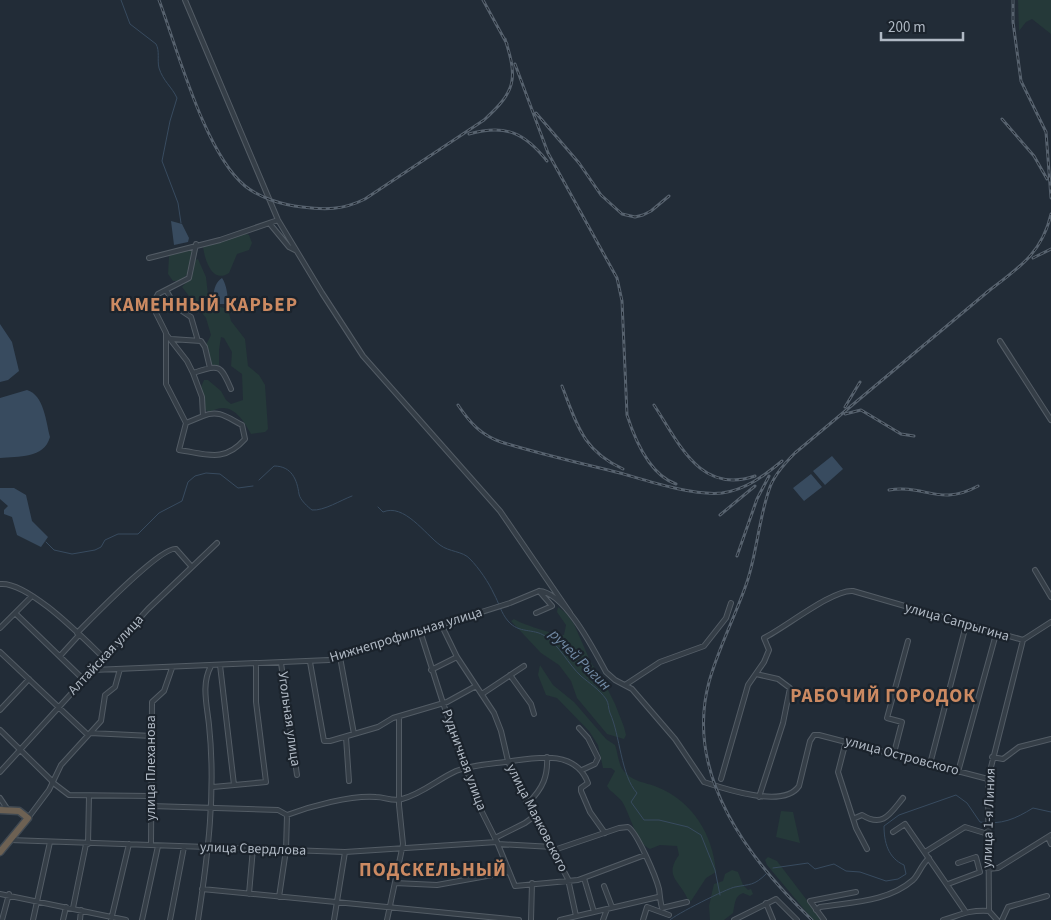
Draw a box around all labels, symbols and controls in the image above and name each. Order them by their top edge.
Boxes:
scale bar [881,10,964,42]
text: 200 m [888,17,926,38]
district label: КАМЕННЫЙ КАРЬЕР [110,292,298,319]
street label: улица Сапрыгина [902,597,1012,647]
street label: Нижнепрофильная улица [327,602,485,668]
street label: Алтайская улица [63,610,149,700]
water label: ручей Рыгин [544,624,616,696]
street label: Угольная улица [272,670,306,768]
district label: РАБОЧИЙ ГОРОДОК [790,683,976,710]
street label: Рудничная улица [436,707,492,813]
street label: улица Плеханова [141,715,161,821]
street label: улица Островского [843,731,961,781]
street label: улица Маяковского [501,761,573,875]
street label: улица 1-я Линия [977,767,1001,869]
street label: улица Свердлова [200,837,306,861]
district label: ПОДСКЕЛЬНЫЙ [359,857,507,884]

